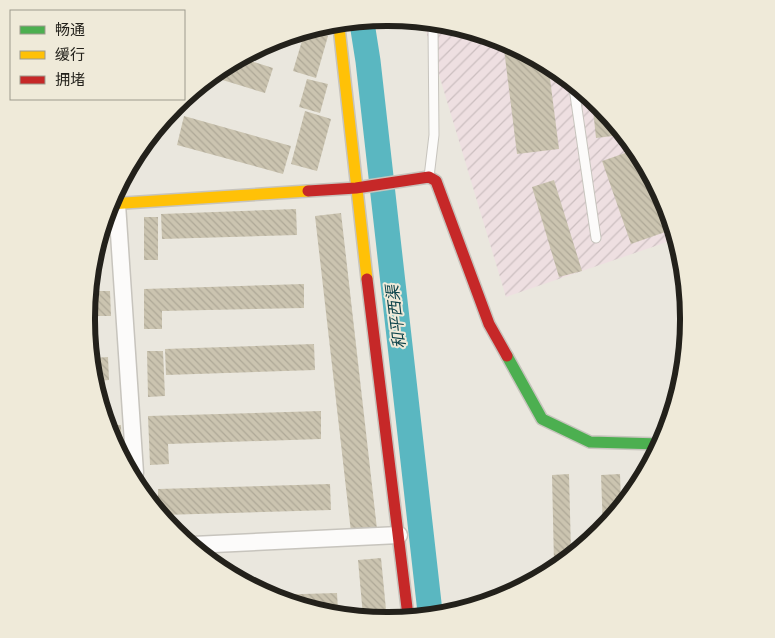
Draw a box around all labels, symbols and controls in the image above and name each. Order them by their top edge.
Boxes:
legend [10,10,185,100]
text: 畅通 [55,21,85,39]
text: 缓行 [55,46,85,64]
text: 拥堵 [55,71,85,89]
water label: 和平西渠 [382,282,409,350]

